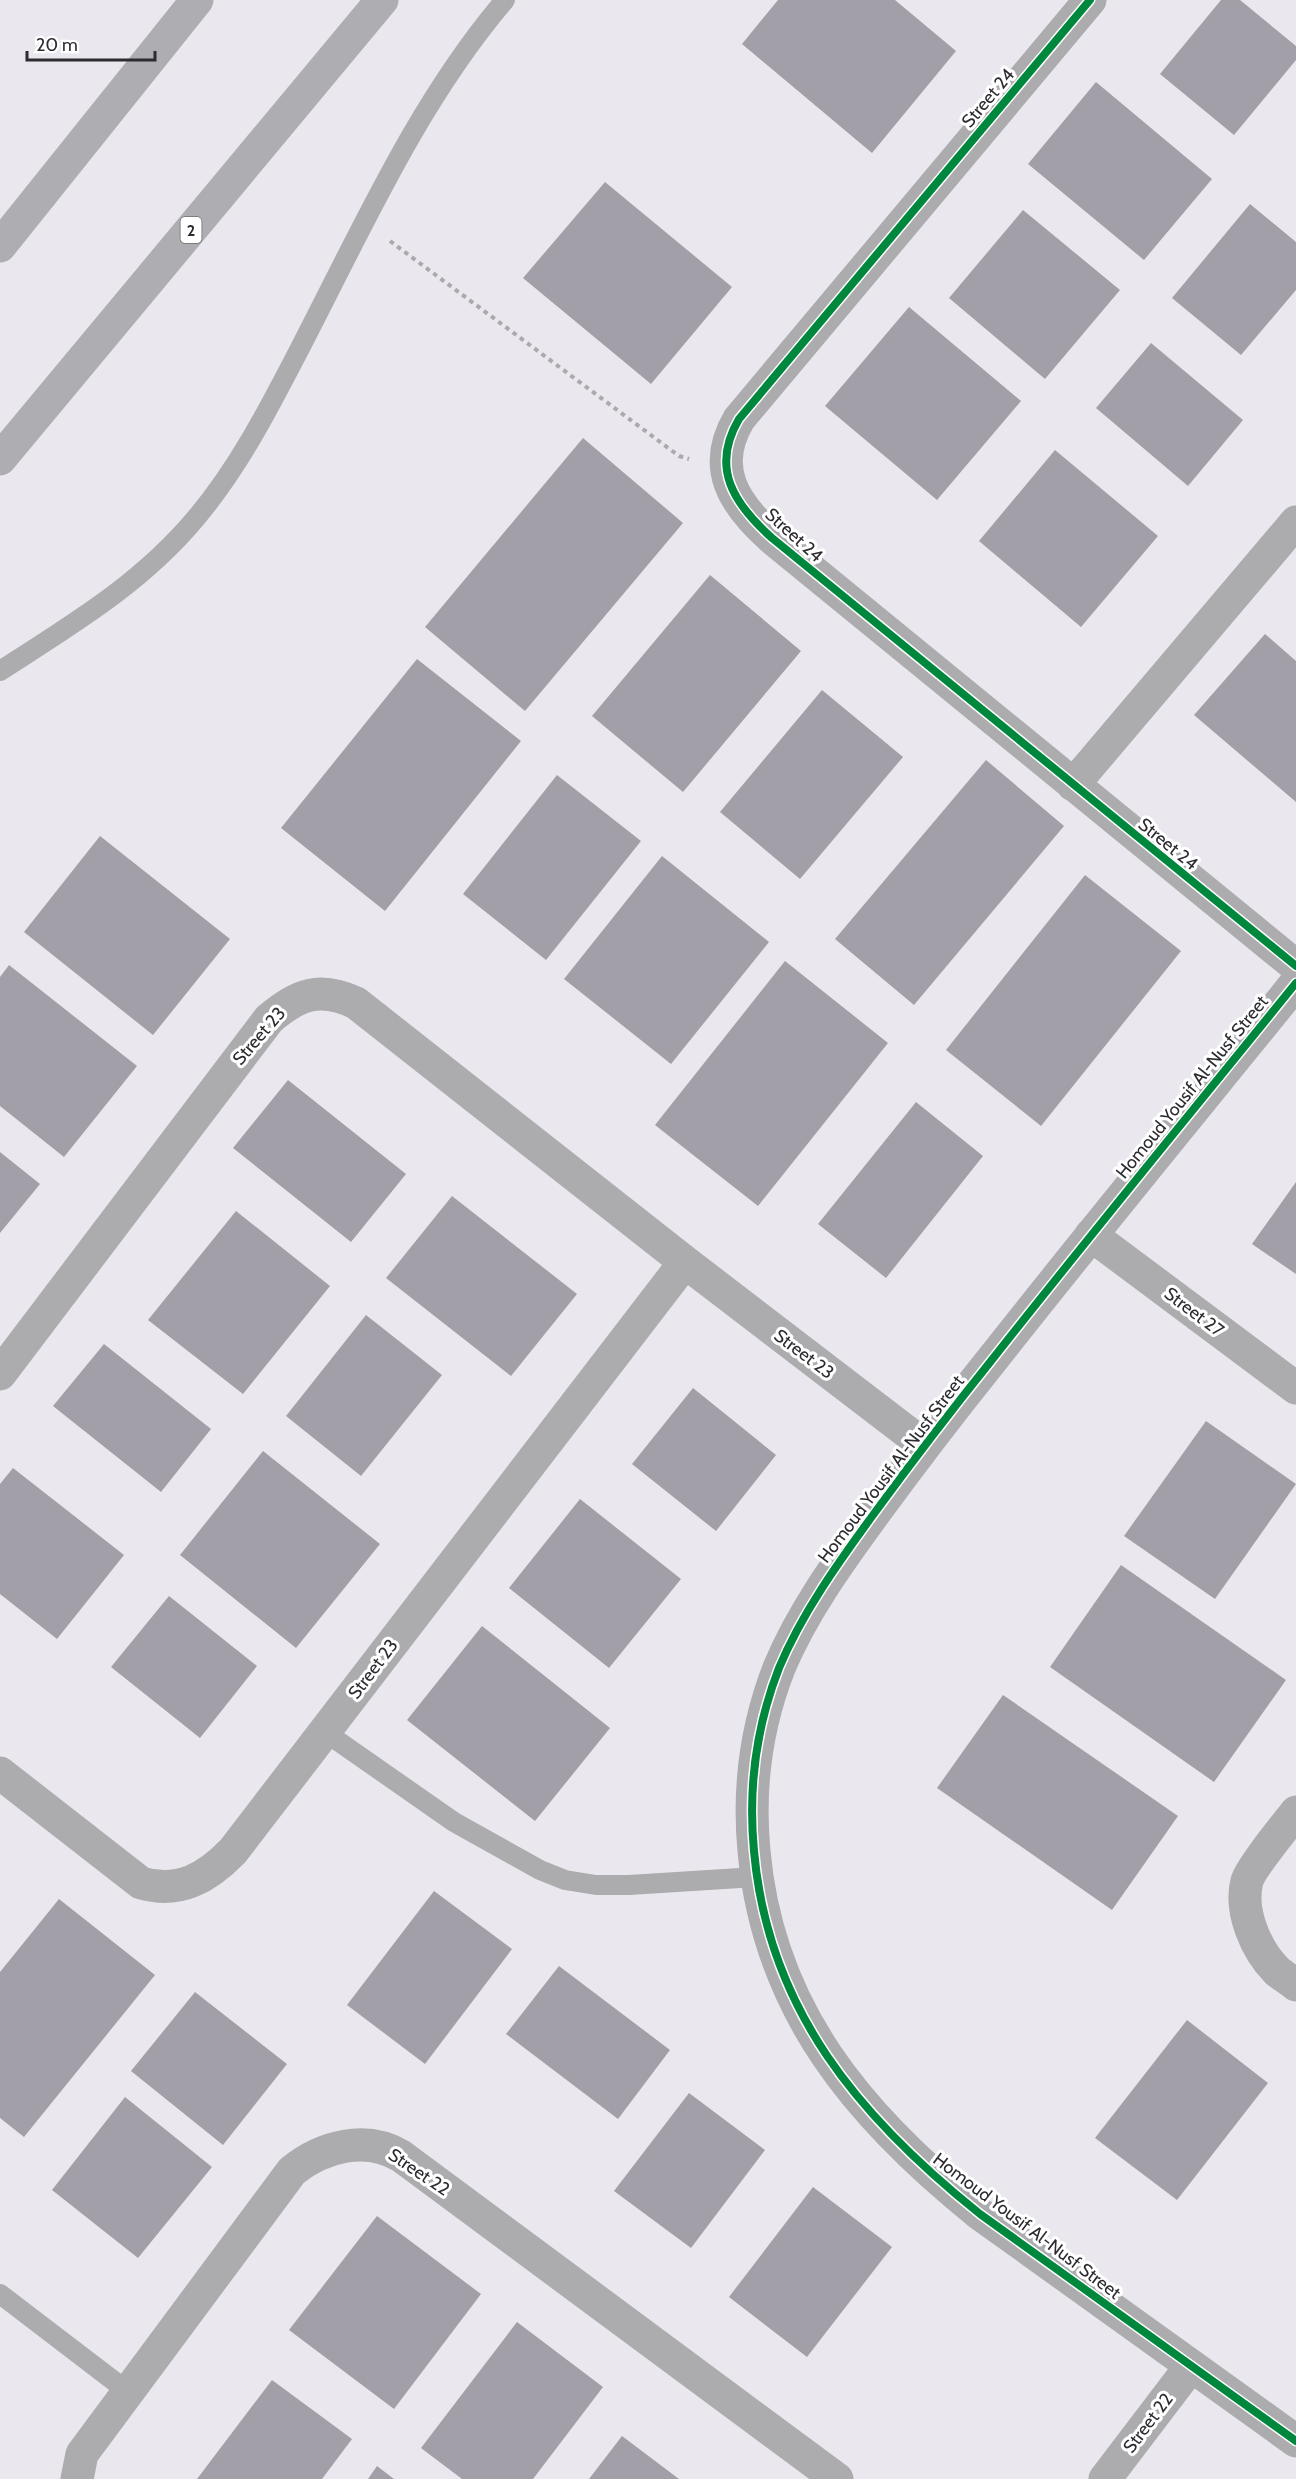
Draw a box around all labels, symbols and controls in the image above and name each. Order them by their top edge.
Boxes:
scale bar [27,24,154,62]
text: 20 m [36,34,78,56]
street label: Street 24 [957,64,1019,132]
road number: 2 [180,217,201,243]
street label: Street 24 [761,503,827,567]
street label: Street 24 [1134,813,1202,875]
street label: Homoud Yousif Al-Nusf Street [1111,991,1273,1183]
street label: Street 23 [228,1003,290,1069]
street label: Street 27 [1160,1283,1228,1341]
street label: Street 23 [770,1324,838,1384]
street label: Homoud Yousif Al-Nusf Street [813,1371,969,1567]
street label: Street 23 [343,1635,403,1703]
street label: Street 22 [384,2144,454,2200]
street label: Homoud Yousif Al-Nusf Street [929,2148,1125,2304]
street label: Street 22 [1118,2389,1178,2457]

